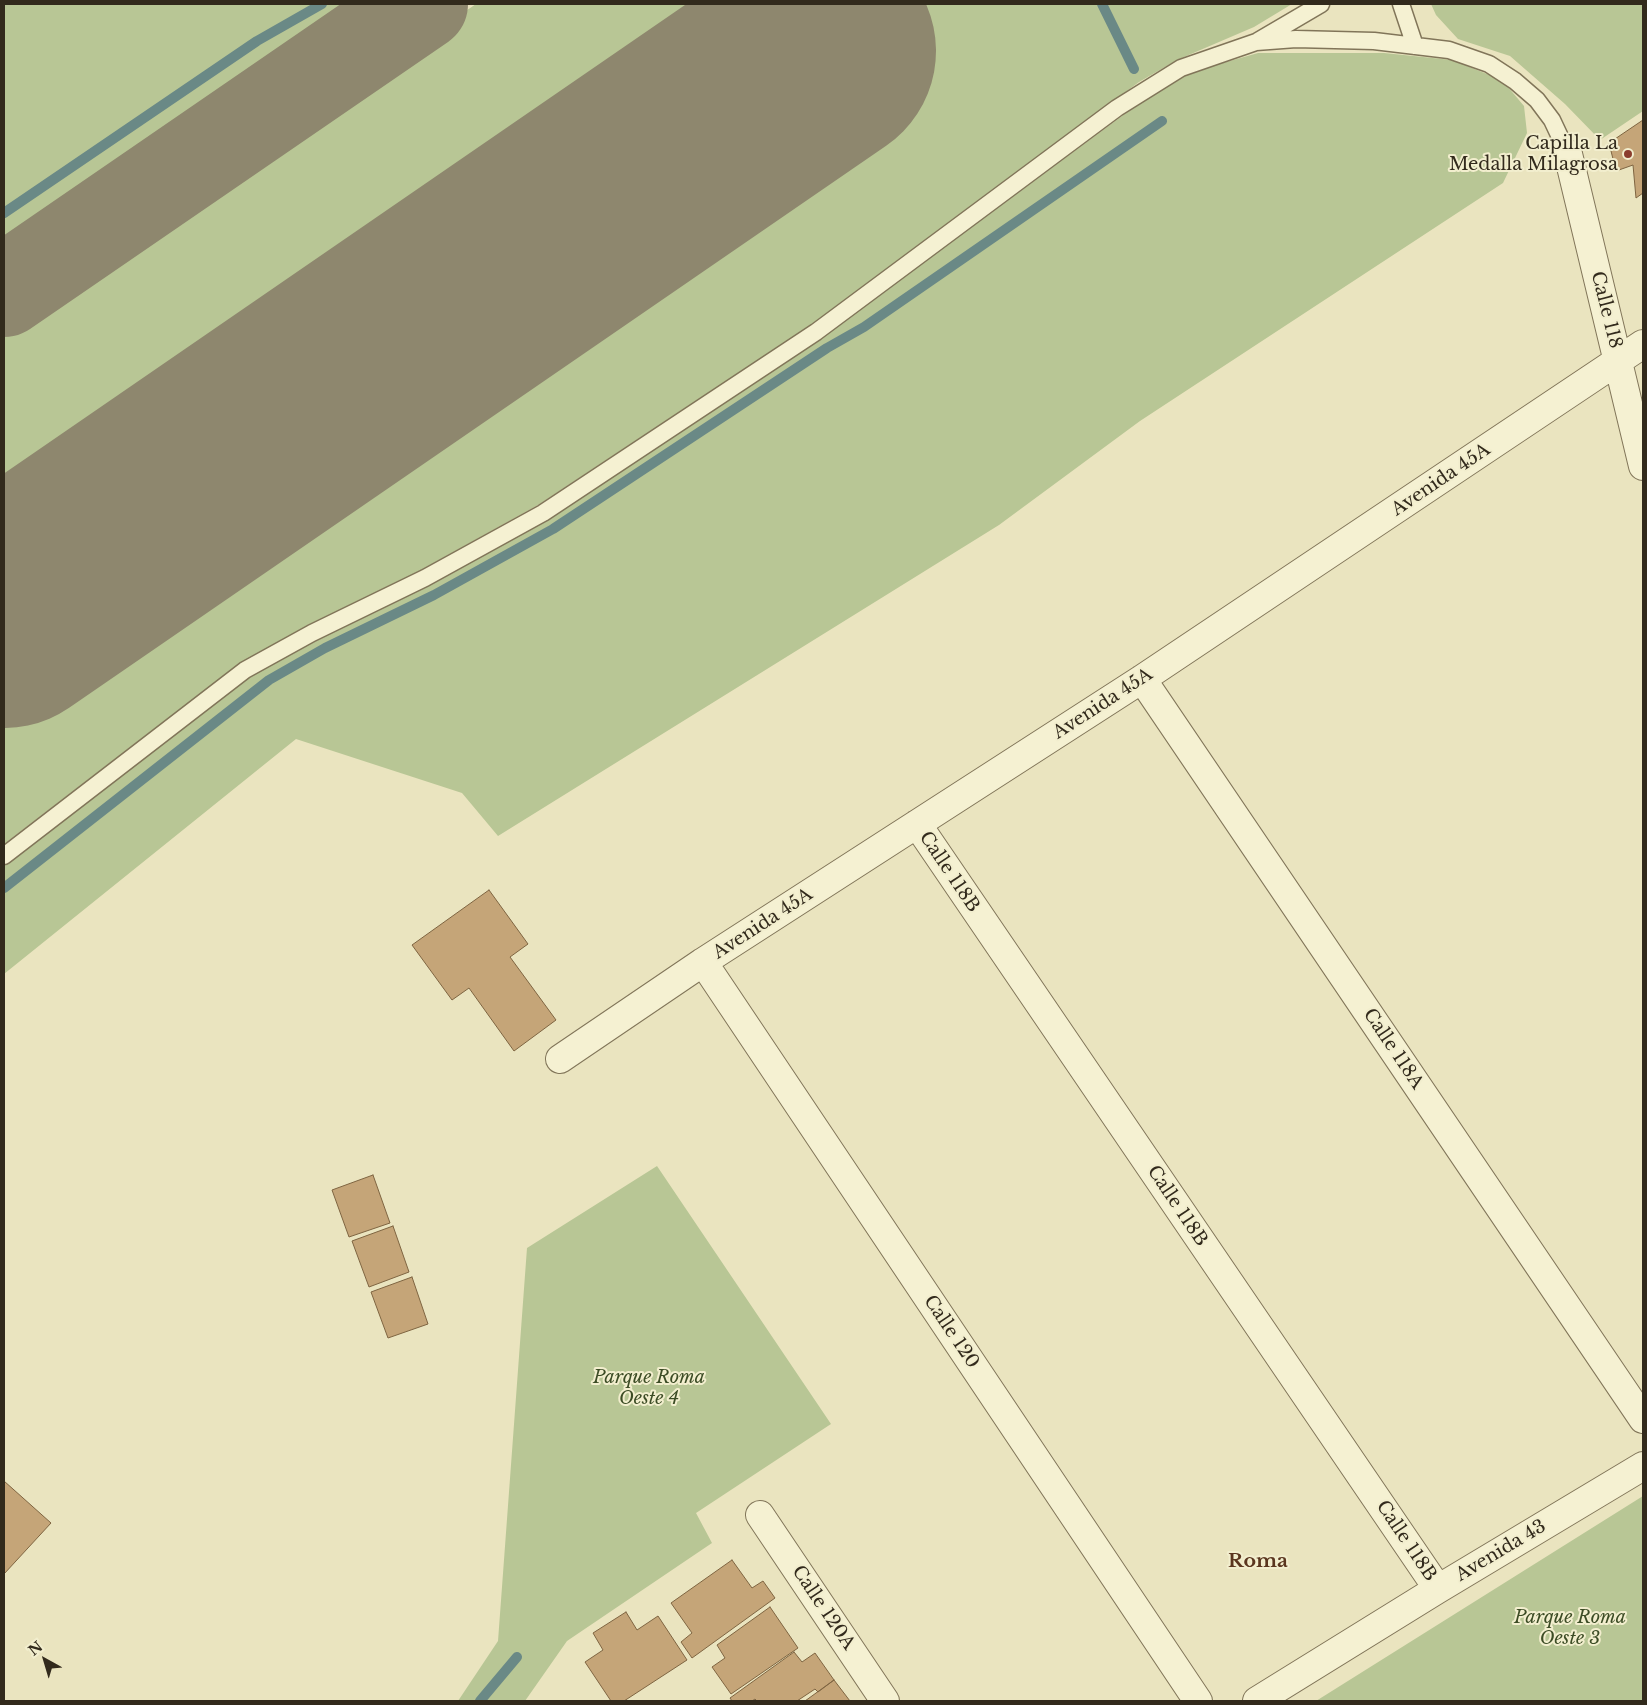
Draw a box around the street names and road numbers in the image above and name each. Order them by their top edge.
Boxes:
street label: Calle 118 [1586,269,1626,351]
street label: Avenida 45A [1388,439,1494,521]
street label: Avenida 45A [1049,664,1157,744]
street label: Calle 118B [914,828,984,916]
street label: Avenida 45A [709,884,817,964]
street label: Calle 118A [1358,1005,1428,1093]
street label: Calle 118B [1142,1162,1212,1250]
street label: Calle 120 [919,1291,983,1373]
street label: Calle 118B [1371,1497,1441,1585]
street label: Avenida 43 [1452,1516,1550,1586]
street label: Calle 120A [787,1562,859,1654]

